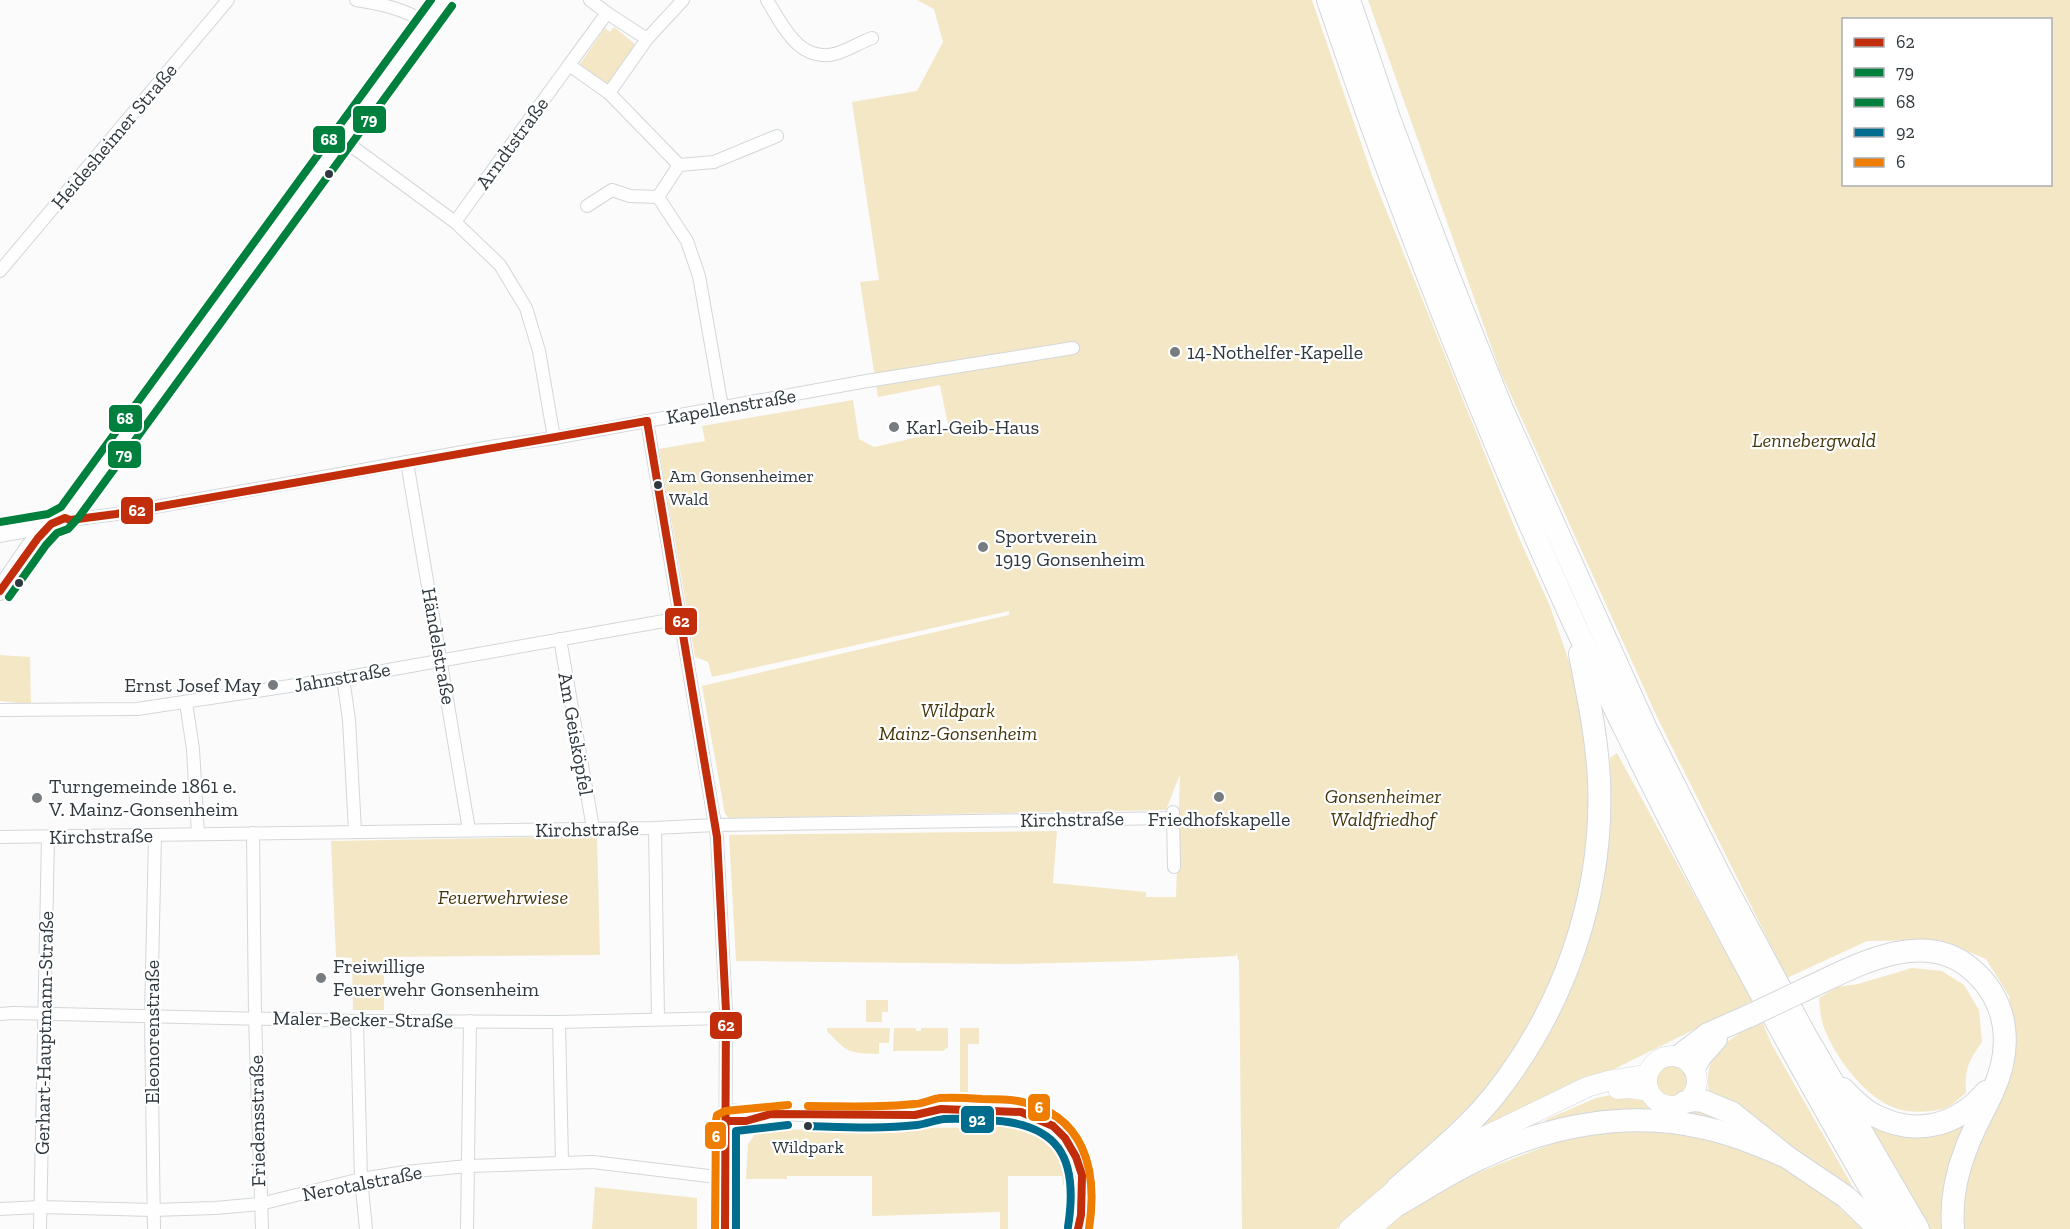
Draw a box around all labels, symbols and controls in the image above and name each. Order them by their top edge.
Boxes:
legend [1842,18,2052,186]
text: 62 [1896,31,1915,53]
street label: Heidesheimer Straße [46,58,182,214]
text: 79 [1896,61,1914,83]
text: 68 [1896,91,1915,113]
street label: Arndtstraße [471,92,553,194]
line badge: 79 [352,105,387,134]
text: 79 [361,110,378,129]
text: 92 [1896,121,1915,143]
line badge: 68 [312,125,346,154]
text: 68 [320,130,338,149]
text: 6 [1896,151,1906,173]
unlabelled marker [323,168,335,180]
place label: 14-Nothelfer-Kapelle [1187,340,1363,364]
marker: 14-Nothelfer-Kapelle [1168,345,1182,359]
street label: Kapellenstraße [664,383,798,429]
line badge: 68 [108,404,143,433]
text: 68 [116,409,134,428]
place label: Karl-Geib-Haus [906,415,1039,439]
marker: Karl-Geib-Haus [887,420,901,434]
park label: Lennebergwald [1752,428,1876,452]
line badge: 79 [107,440,142,469]
text: 79 [116,445,133,464]
place label: Am Gonsenheimer Wald [669,465,814,510]
marker: Am Gonsenheimer Wald [652,479,664,491]
line badge: 62 [120,496,154,525]
text: 62 [128,501,146,520]
place label: Sportverein 1919 Gonsenheim [995,524,1146,571]
marker: Sportverein 1919 Gonsenheim [976,540,990,554]
unlabelled marker [13,577,25,589]
street label: Händelstraße [417,586,461,706]
line badge: 62 [664,607,698,636]
text: 62 [672,612,690,631]
street label: Jahnstraße [292,657,392,697]
street label: Am Geisköpfel [553,671,599,797]
place label: Ernst Josef May [124,673,262,697]
marker: Ernst Josef May [266,678,280,692]
park label: Wildpark Mainz-Gonsenheim [879,698,1038,745]
place label: Turngemeinde 1861 e. V. Mainz-Gonsenheim [48,774,239,821]
park label: Gonsenheimer Waldfriedhof [1325,784,1441,831]
marker: Friedhofskapelle [1212,790,1226,804]
marker: Turngemeinde 1861 e. V. Mainz-Gonsenheim [30,791,44,805]
street label: Kirchstraße [1020,806,1124,832]
place label: Friedhofskapelle [1148,807,1290,831]
street label: Kirchstraße [535,816,639,842]
street label: Kirchstraße [49,823,153,849]
park label: Feuerwehrwiese [438,885,568,909]
street label: Gerhart-Hauptmann-Straße [30,911,58,1155]
place label: Freiwillige Feuerwehr Gonsenheim [333,954,540,1001]
street label: Eleonorenstraße [140,960,164,1104]
marker: Freiwillige Feuerwehr Gonsenheim [314,971,328,985]
street label: Maler-Becker-Straße [272,1005,454,1033]
line badge: 62 [709,1011,743,1040]
text: 62 [717,1016,735,1035]
street label: Friedensstraße [244,1055,270,1187]
line badge: 6 [1027,1093,1051,1122]
text: 6 [1035,1098,1044,1117]
line badge: 92 [960,1105,995,1134]
text: 92 [968,1110,986,1129]
marker: Wildpark [802,1120,814,1132]
line badge: 6 [704,1121,727,1150]
text: 6 [712,1127,721,1146]
place label: Wildpark [772,1136,844,1158]
street label: Nerotalstraße [300,1160,424,1206]

